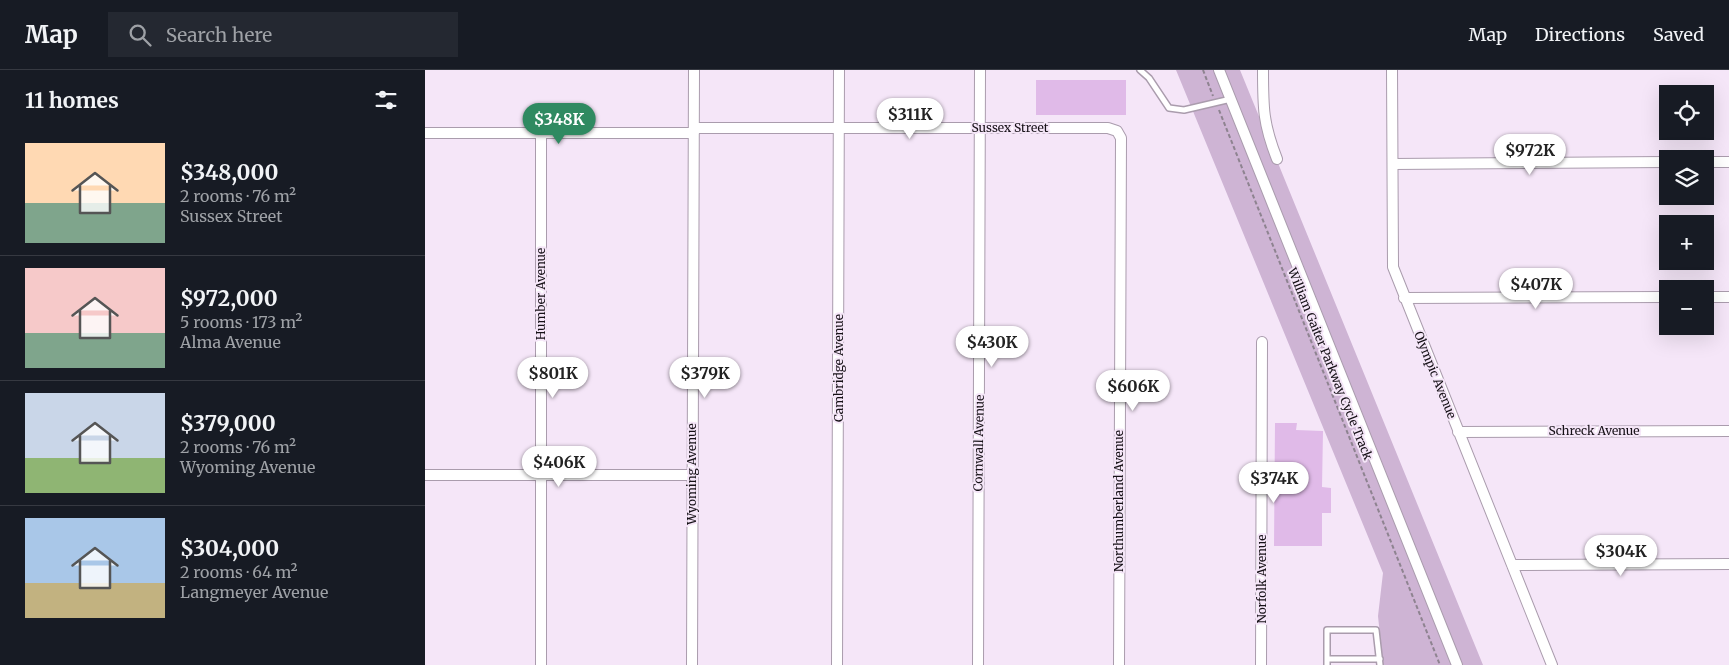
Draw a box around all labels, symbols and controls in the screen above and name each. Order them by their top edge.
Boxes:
search box [108,12,458,57]
text: Map [25,19,78,50]
icon: search [126,21,154,49]
text: Search here [166,23,272,47]
text: Map [1469,23,1507,46]
text: Directions [1535,23,1625,46]
text: Saved [1653,23,1704,46]
map controls [1659,85,1714,335]
button: locate [1659,85,1714,140]
icon: filters [372,86,400,114]
text: 11 homes [25,87,119,114]
pin: $311K [875,98,945,140]
pin: $348K [524,102,594,145]
text: $311K [888,104,932,124]
text: $348K [534,109,584,129]
street label: Sussex Street [972,120,1049,135]
pin: $972K [1495,134,1565,176]
text: $972K [1505,140,1555,160]
button: layers [1659,150,1714,205]
text: $348,000 [180,159,278,186]
icon: home [65,163,125,223]
text: 2 rooms · 76 m² [180,186,296,206]
text: Sussex Street [180,206,282,226]
button: + [1659,215,1714,270]
street label: Humber Avenue [533,248,548,340]
street label: William Gaiter Parkway Cycle Track [1285,265,1376,462]
pin: $407K [1501,268,1571,310]
text: $407K [1510,274,1562,294]
button: − [1659,280,1714,335]
text: $972,000 [180,285,278,312]
icon: home [65,288,125,348]
text: 5 rooms · 173 m² [180,312,302,332]
street label: Cambridge Avenue [831,314,846,422]
pin: $430K [957,326,1027,368]
street label: Olympic Avenue [1411,329,1460,421]
text: Alma Avenue [180,332,281,352]
text: $430K [967,332,1017,352]
pin: $801K [518,356,588,399]
pin: $379K [670,356,740,399]
text: $801K [528,363,578,383]
text: $379K [680,363,730,383]
pin: $606K [1098,370,1168,412]
text: $606K [1107,376,1159,396]
street label: Cornwall Avenue [970,394,987,492]
text: $379,000 [180,410,276,437]
icon: home [65,413,125,473]
street label: Wyoming Avenue [684,423,699,526]
street label: Schreck Avenue [1548,423,1640,438]
street label: Northumberland Avenue [1111,430,1126,572]
text: 2 rooms · 76 m² [180,437,296,457]
pin: $406K [524,446,594,488]
text: $406K [533,452,585,472]
text: Wyoming Avenue [180,457,315,477]
pin: $374K [1239,462,1309,504]
text: $374K [1250,468,1298,488]
street label: Norfolk Avenue [1254,534,1269,624]
pin: $304K [1586,534,1656,577]
text: $304,000 [180,535,279,562]
icon: home [65,538,125,598]
text: $304K [1595,541,1647,561]
text: 2 rooms · 64 m² [180,562,298,582]
text: Langmeyer Avenue [180,582,328,602]

